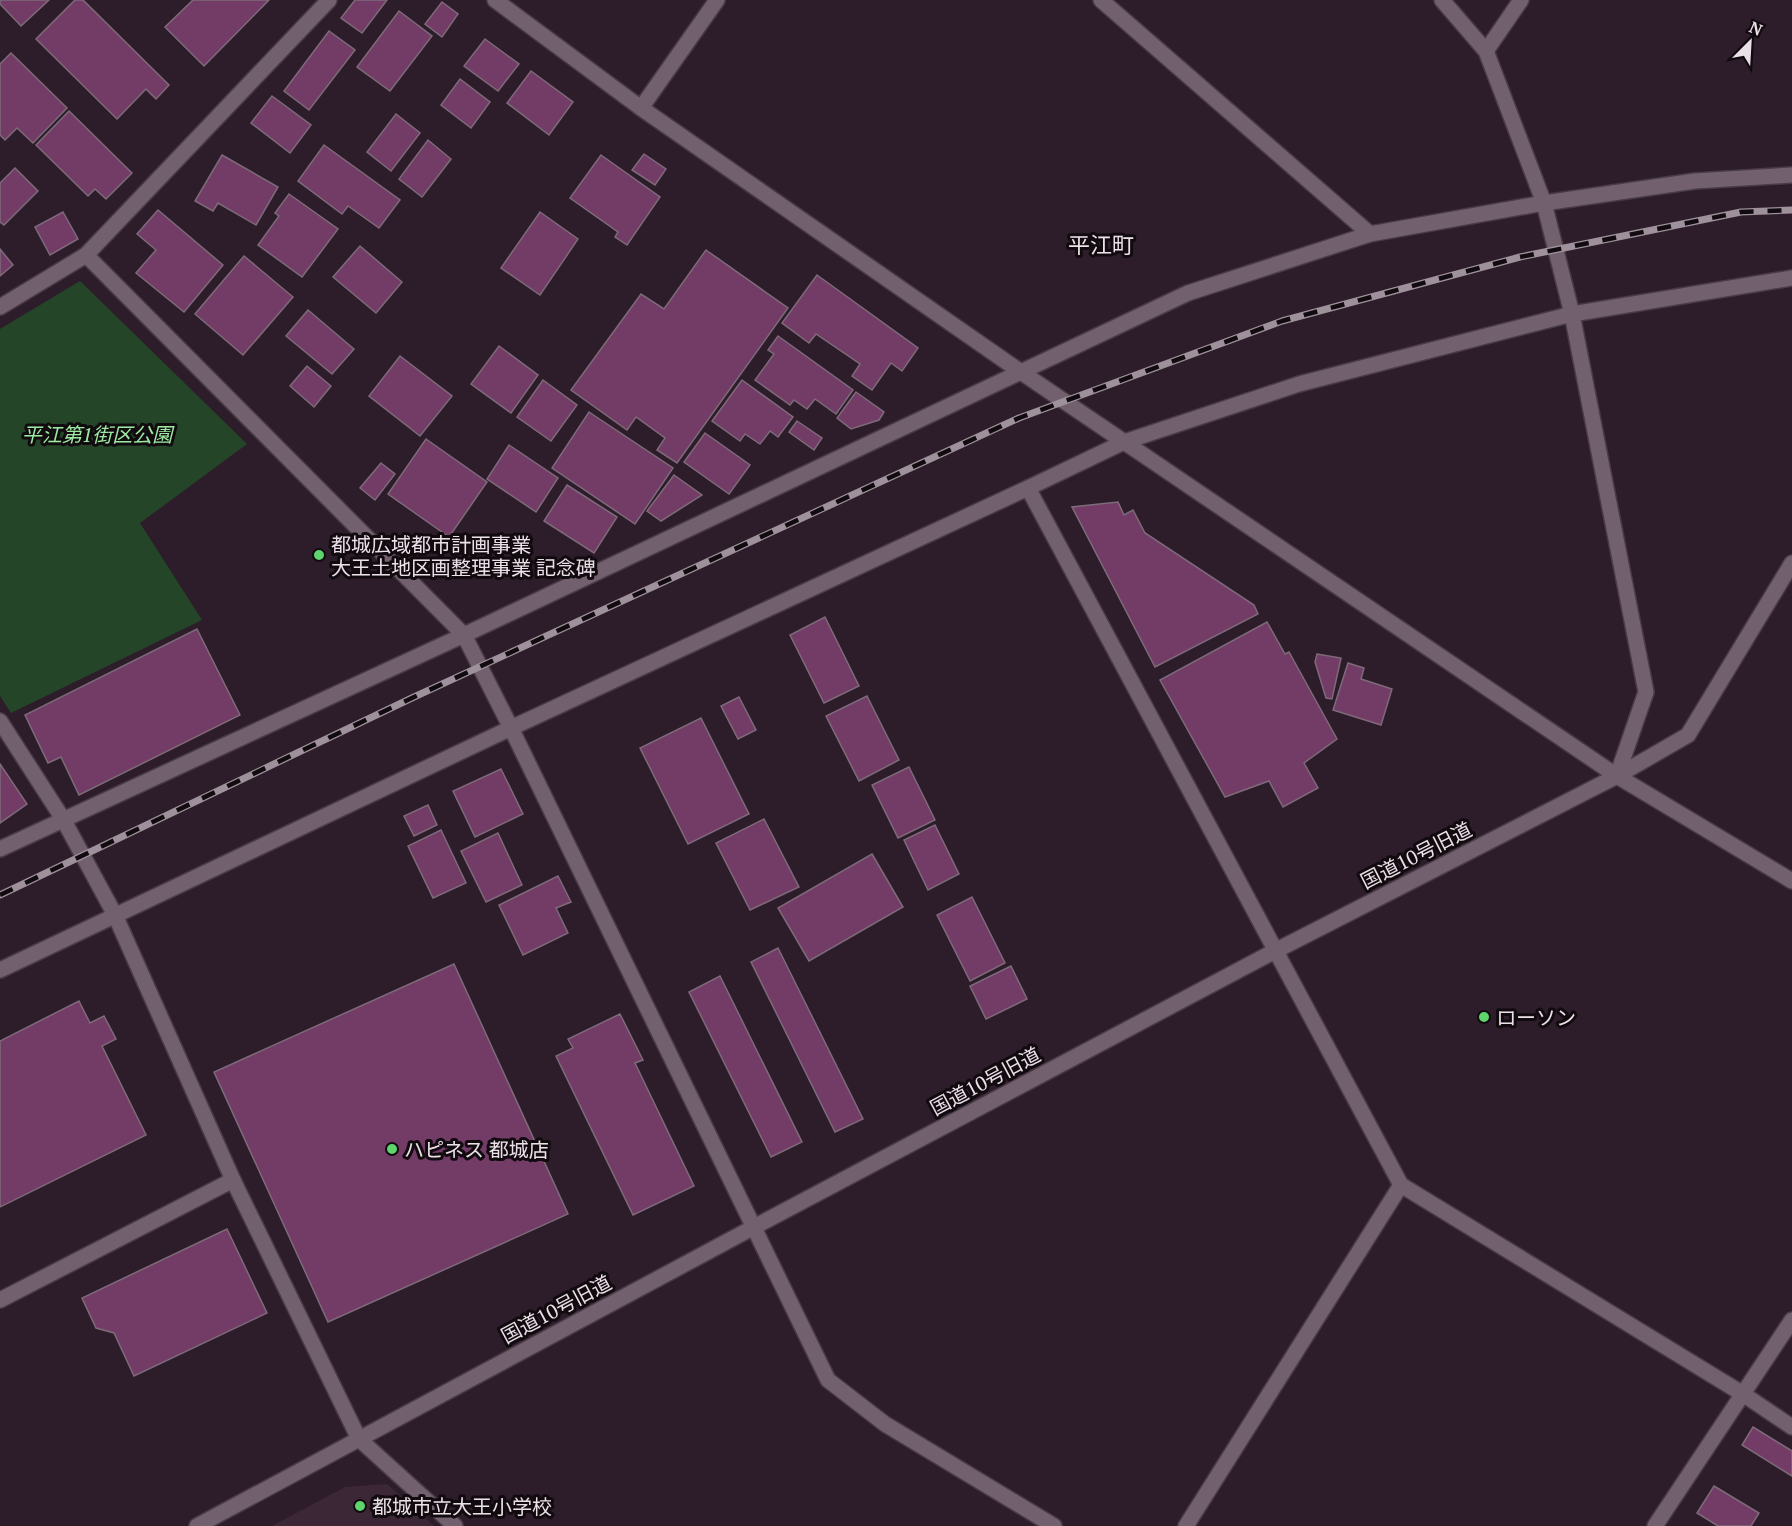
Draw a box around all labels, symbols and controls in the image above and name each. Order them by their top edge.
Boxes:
north arrow [1720,12,1780,72]
text: N [1746,16,1766,41]
district label: 平江町 [1068,230,1134,259]
park label: 平江第1街区公園 [22,421,175,448]
place label: 都城広域都市計画事業 大王土地区画整理事業 記念碑 [331,531,596,581]
marker: 都城広域都市計画事業 大王土地区画整理事業 記念碑 [312,548,326,562]
street label: 国道10号旧道 [1356,815,1476,895]
place label: ローソン [1496,1004,1576,1031]
marker: ローソン [1477,1010,1491,1024]
street label: 国道10号旧道 [925,1041,1045,1121]
place label: ハピネス 都城店 [404,1136,549,1163]
marker: ハピネス 都城店 [385,1142,399,1156]
street label: 国道10号旧道 [496,1269,616,1349]
place label: 都城市立大王小学校 [372,1493,552,1520]
marker: 都城市立大王小学校 [353,1499,367,1513]

